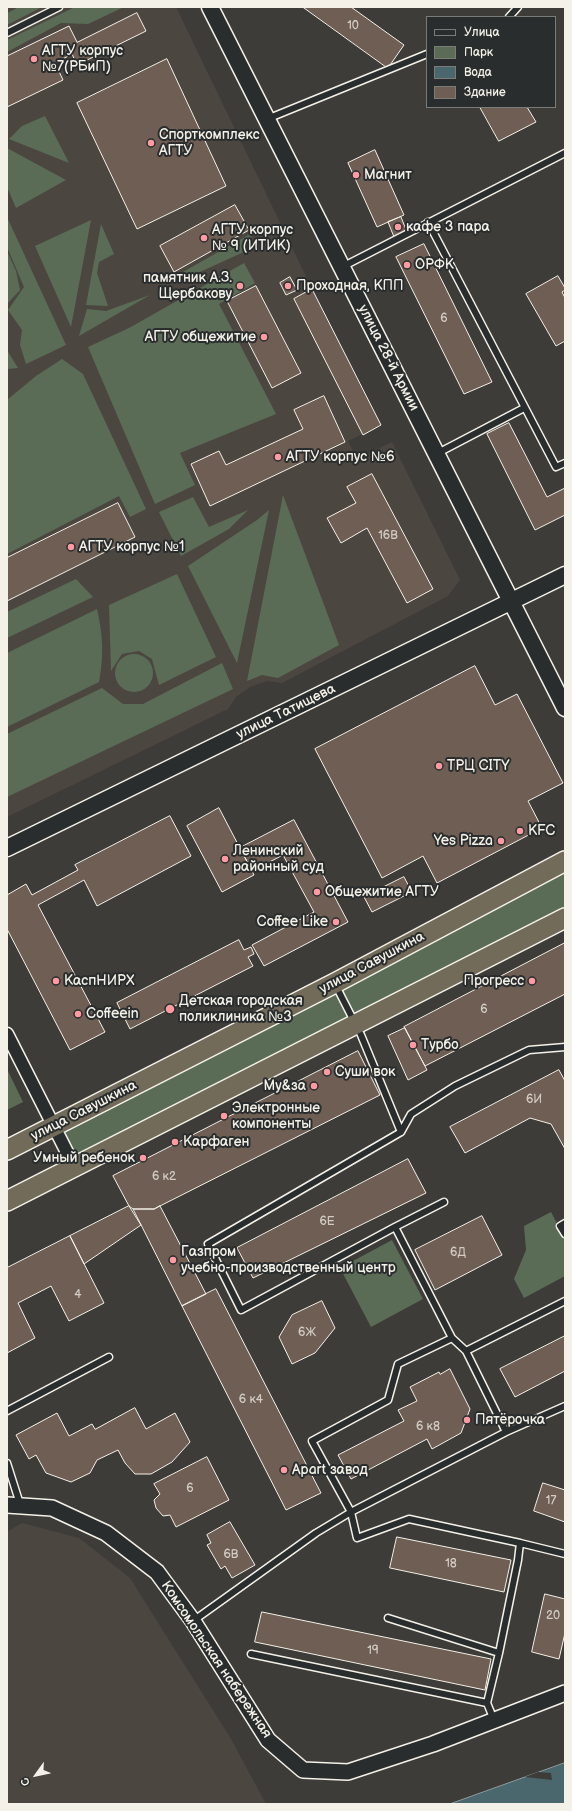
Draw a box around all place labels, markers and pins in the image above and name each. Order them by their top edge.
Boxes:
place label: АГТУ корпус №7(РБиП) [42,43,123,76]
marker: АГТУ корпус №7(РБиП) [29,54,39,64]
place label: Спорткомплекс АГТУ [159,127,260,160]
marker: Спорткомплекс АГТУ [146,138,156,148]
place label: Магнит [364,167,412,183]
marker: Магнит [351,170,361,180]
place label: кафе 3 пара [406,219,490,235]
place label: АГТУ корпус № 9 (ИТИК) [212,222,293,254]
marker: кафе 3 пара [393,222,403,232]
marker: АГТУ корпус № 9 (ИТИК) [199,233,209,243]
place label: ОРФК [415,257,454,273]
marker: ОРФК [402,260,412,270]
place label: памятник А.З. Щербакову [143,270,232,302]
place label: Проходная, КПП [296,278,403,294]
marker: памятник А.З. Щербакову [235,281,245,291]
marker: Проходная, КПП [283,281,293,291]
place label: АГТУ общежитие [145,329,256,345]
marker: АГТУ общежитие [259,332,269,342]
place label: АГТУ корпус №6 [286,449,394,465]
marker: АГТУ корпус №6 [273,452,283,462]
place label: АГТУ корпус №1 [79,539,184,555]
marker: АГТУ корпус №1 [66,542,76,552]
place label: ТРЦ CITY [447,758,509,774]
marker: ТРЦ CITY [434,761,444,771]
place label: KFC [528,823,555,839]
marker: KFC [515,826,525,836]
place label: Yes Pizza [434,833,493,849]
marker: Yes Pizza [496,836,506,846]
place label: Ленинский районный суд [233,843,324,876]
marker: Ленинский районный суд [220,854,230,864]
place label: Общежитие АГТУ [325,884,439,900]
marker: Общежитие АГТУ [312,887,322,897]
place label: Coffee Like [256,914,328,930]
marker: Coffee Like [331,917,341,927]
place label: КаспНИРХ [64,973,134,989]
place label: Прогресс [463,973,524,989]
marker: КаспНИРХ [51,976,61,986]
marker: Прогресс [527,976,537,986]
place label: Детская городская поликлиника №3 [179,993,303,1026]
marker: Детская городская поликлиника №3 [164,1003,176,1015]
place label: Coffeein [86,1006,139,1022]
marker: Coffeein [73,1009,83,1019]
place label: Турбо [421,1037,458,1053]
marker: Турбо [408,1040,418,1050]
place label: Суши вок [335,1064,395,1080]
marker: Суши вок [322,1067,332,1077]
place label: Му&за [264,1078,306,1094]
marker: Му&за [309,1081,319,1091]
place label: Электронные компоненты [232,1100,320,1132]
marker: Электронные компоненты [219,1111,229,1121]
place label: Карфаген [183,1134,249,1150]
marker: Карфаген [170,1137,180,1147]
place label: Умный ребенок [33,1150,135,1166]
marker: Умный ребенок [138,1153,148,1163]
place label: Газпром учебно-производственный центр [181,1244,396,1276]
marker: Газпром учебно-производственный центр [168,1255,178,1265]
place label: Пятёрочка [475,1412,545,1428]
marker: Пятёрочка [462,1415,472,1425]
place label: Apart завод [292,1462,368,1478]
marker: Apart завод [279,1465,289,1475]

